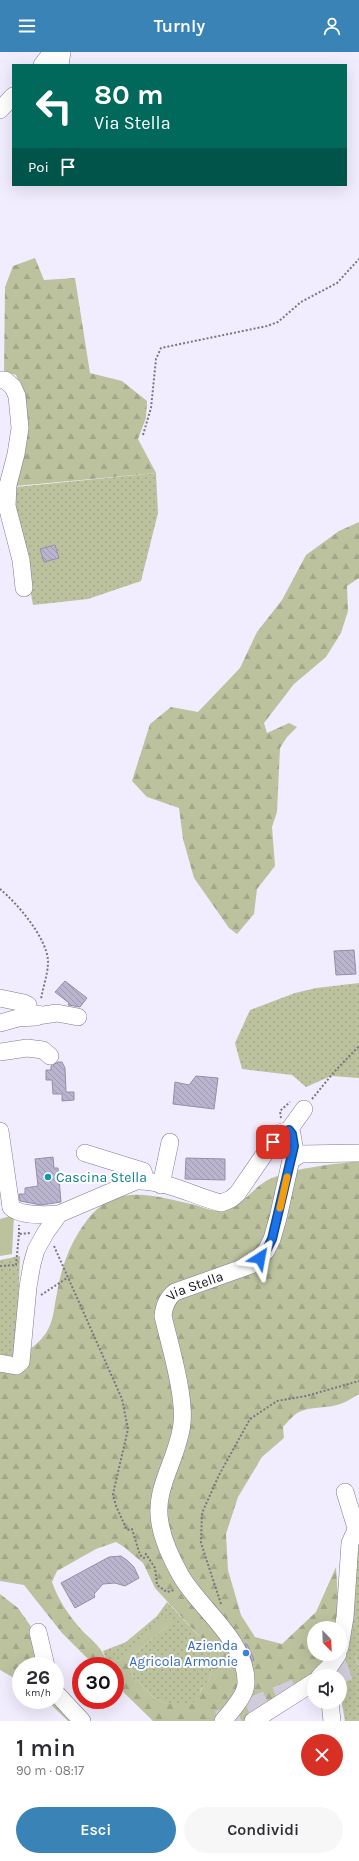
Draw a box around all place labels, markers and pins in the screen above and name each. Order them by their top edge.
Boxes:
pin [256,1125,290,1159]
place label: Cascina Stella [56,1169,147,1186]
marker: Cascina Stella [43,1172,53,1182]
place label: Azienda Agricola Armonie [129,1637,238,1670]
marker: Azienda Agricola Armonie [241,1648,251,1658]

